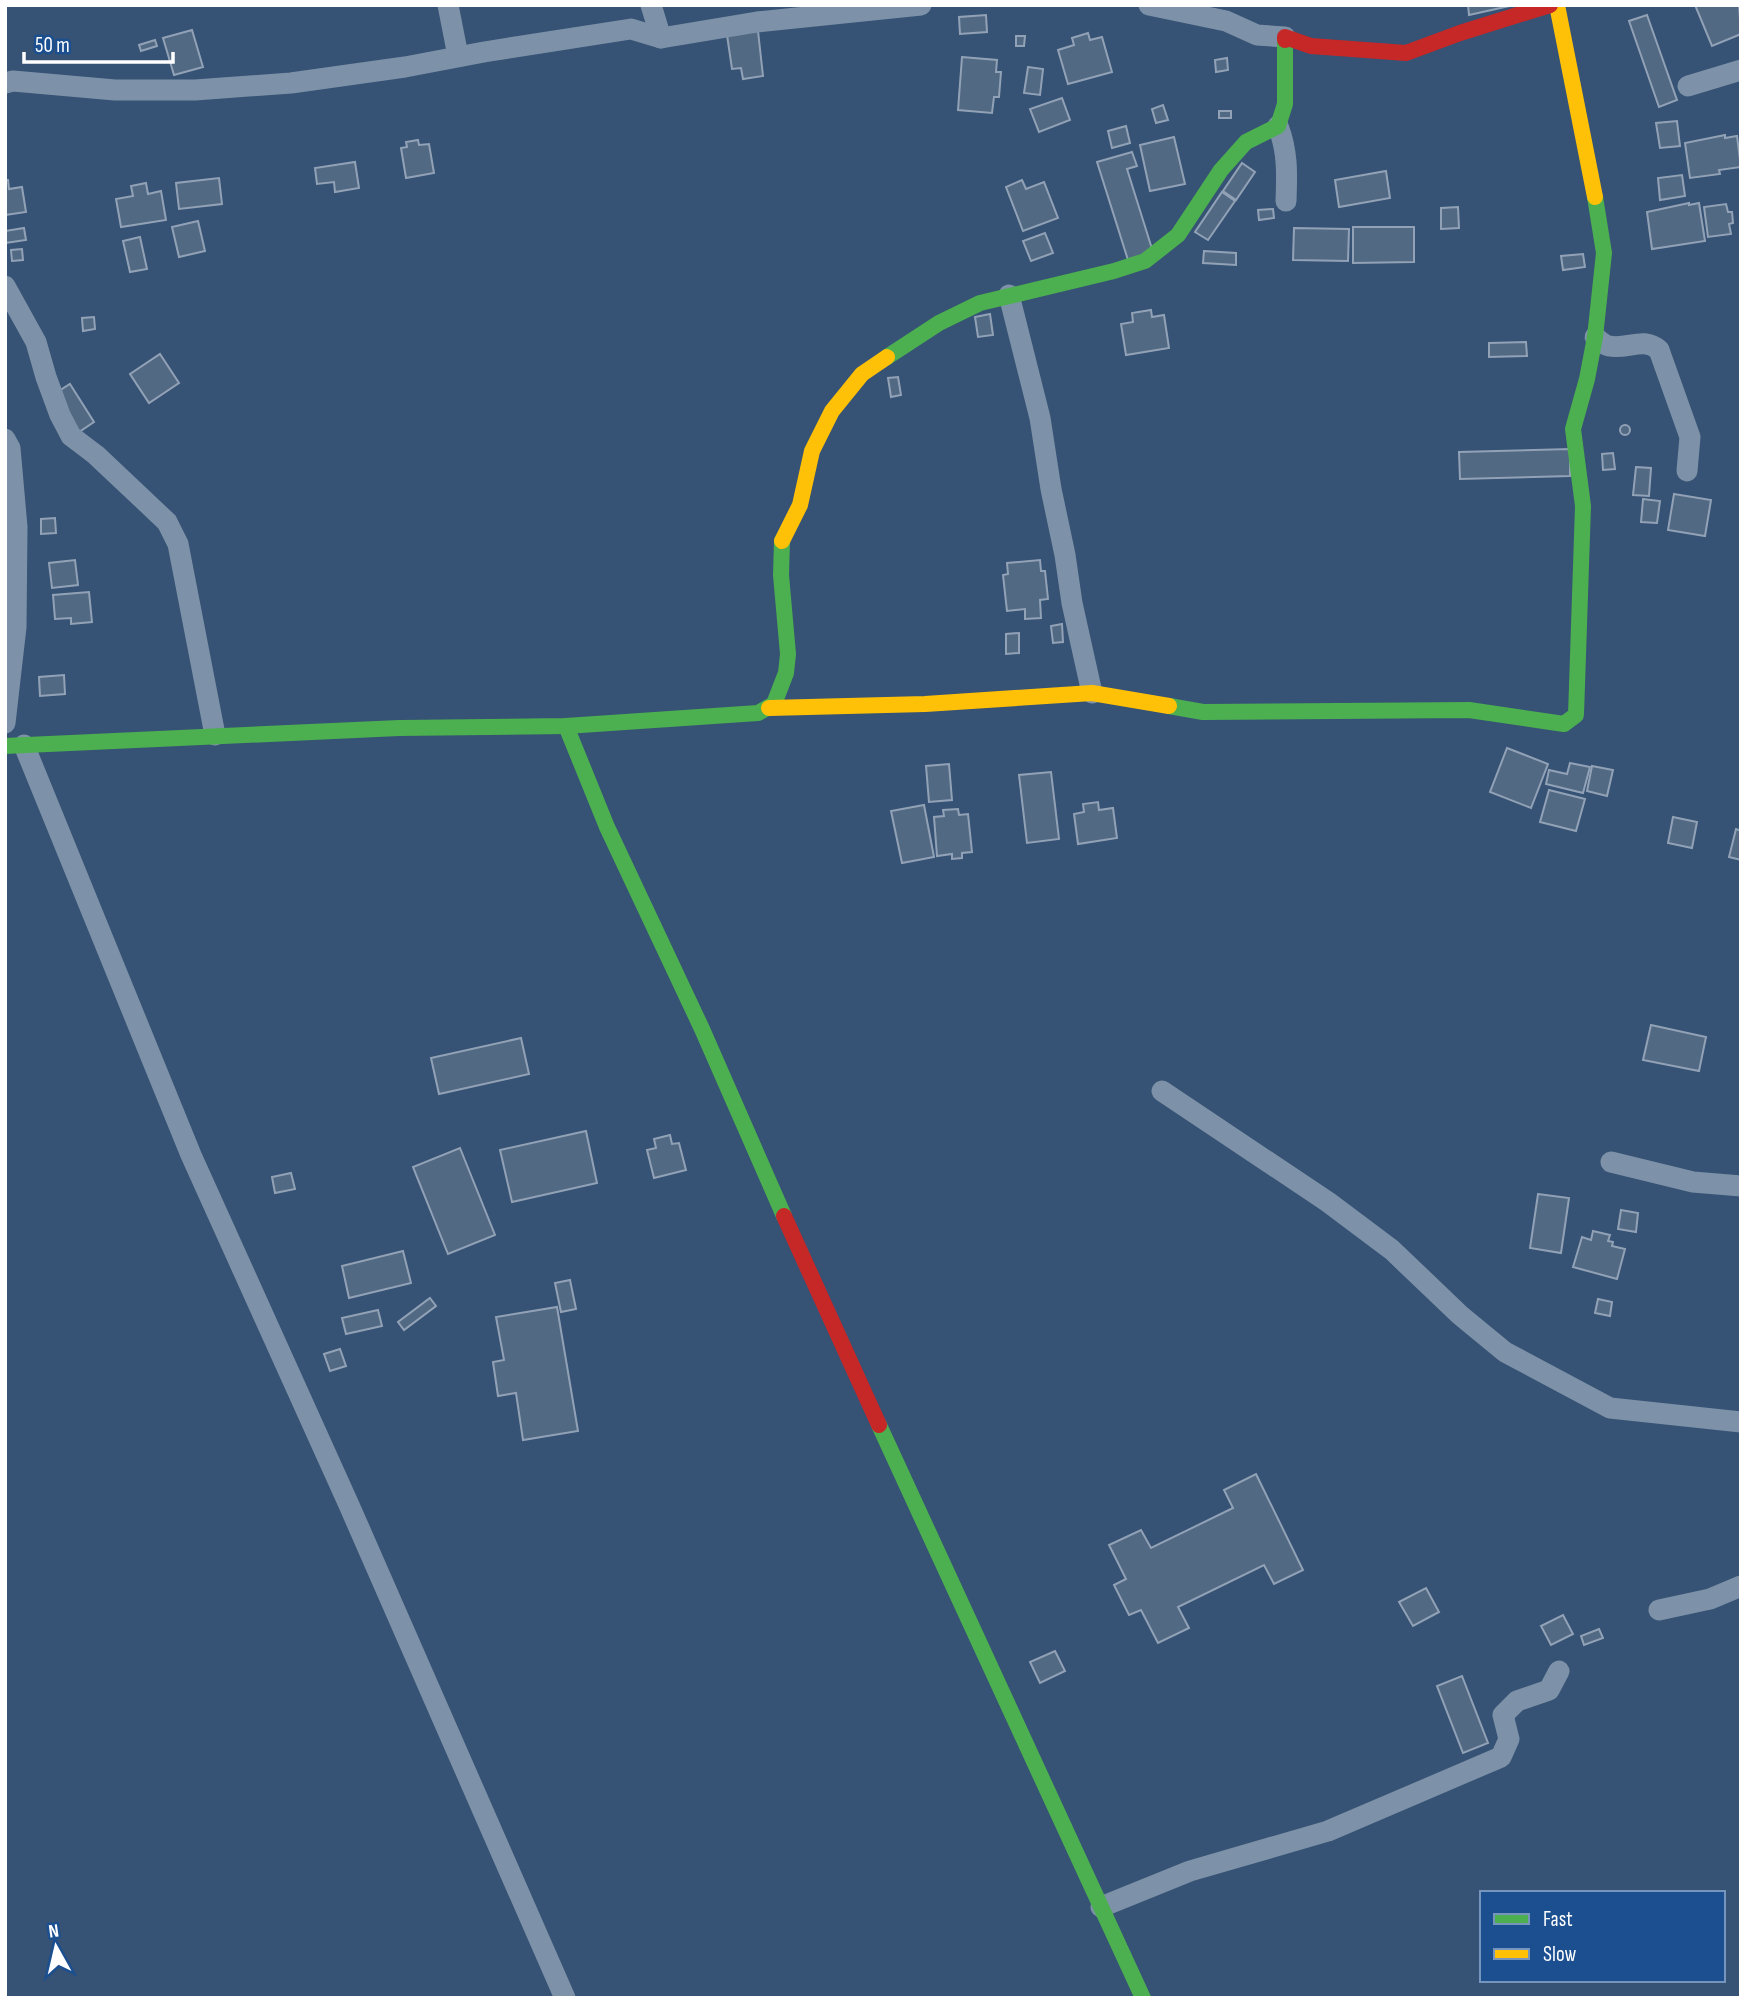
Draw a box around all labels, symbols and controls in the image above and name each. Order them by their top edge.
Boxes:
scale bar [24,21,173,65]
text: 50 m [35,33,70,58]
legend [1480,1891,1725,1982]
text: Fast [1543,1907,1573,1932]
north arrow [21,1912,91,1982]
text: N [47,1920,60,1944]
text: Slow [1543,1942,1577,1967]

